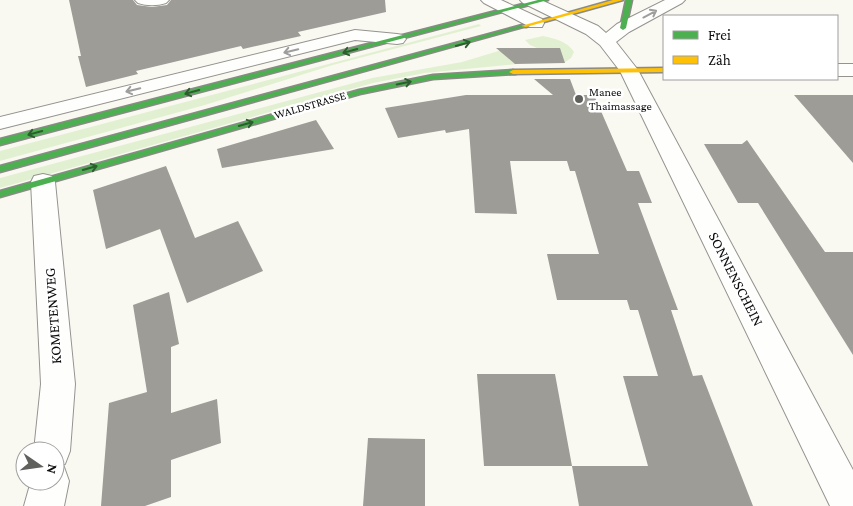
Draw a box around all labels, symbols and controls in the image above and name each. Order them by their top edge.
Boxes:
one-way arrow [642,9,657,18]
legend [663,15,838,80]
text: Frei [708,27,731,43]
one-way arrow [454,39,470,48]
one-way arrow [283,47,299,56]
one-way arrow [342,47,358,56]
text: Zäh [708,52,731,68]
one-way arrow [395,77,411,87]
place label: Manee Thaimassage [589,85,652,113]
one-way arrow [126,86,142,95]
one-way arrow [185,88,201,97]
street label: WALDSTRASSE [272,88,348,122]
marker: Manee Thaimassage [573,93,585,105]
one-way arrow [238,118,254,128]
one-way arrow [27,129,43,138]
one-way arrow [82,163,98,173]
street label: SONNENSCHEIN [705,229,767,329]
street label: KOMETENWEG [42,267,64,365]
north arrow [15,441,65,491]
text: N [44,462,62,476]

